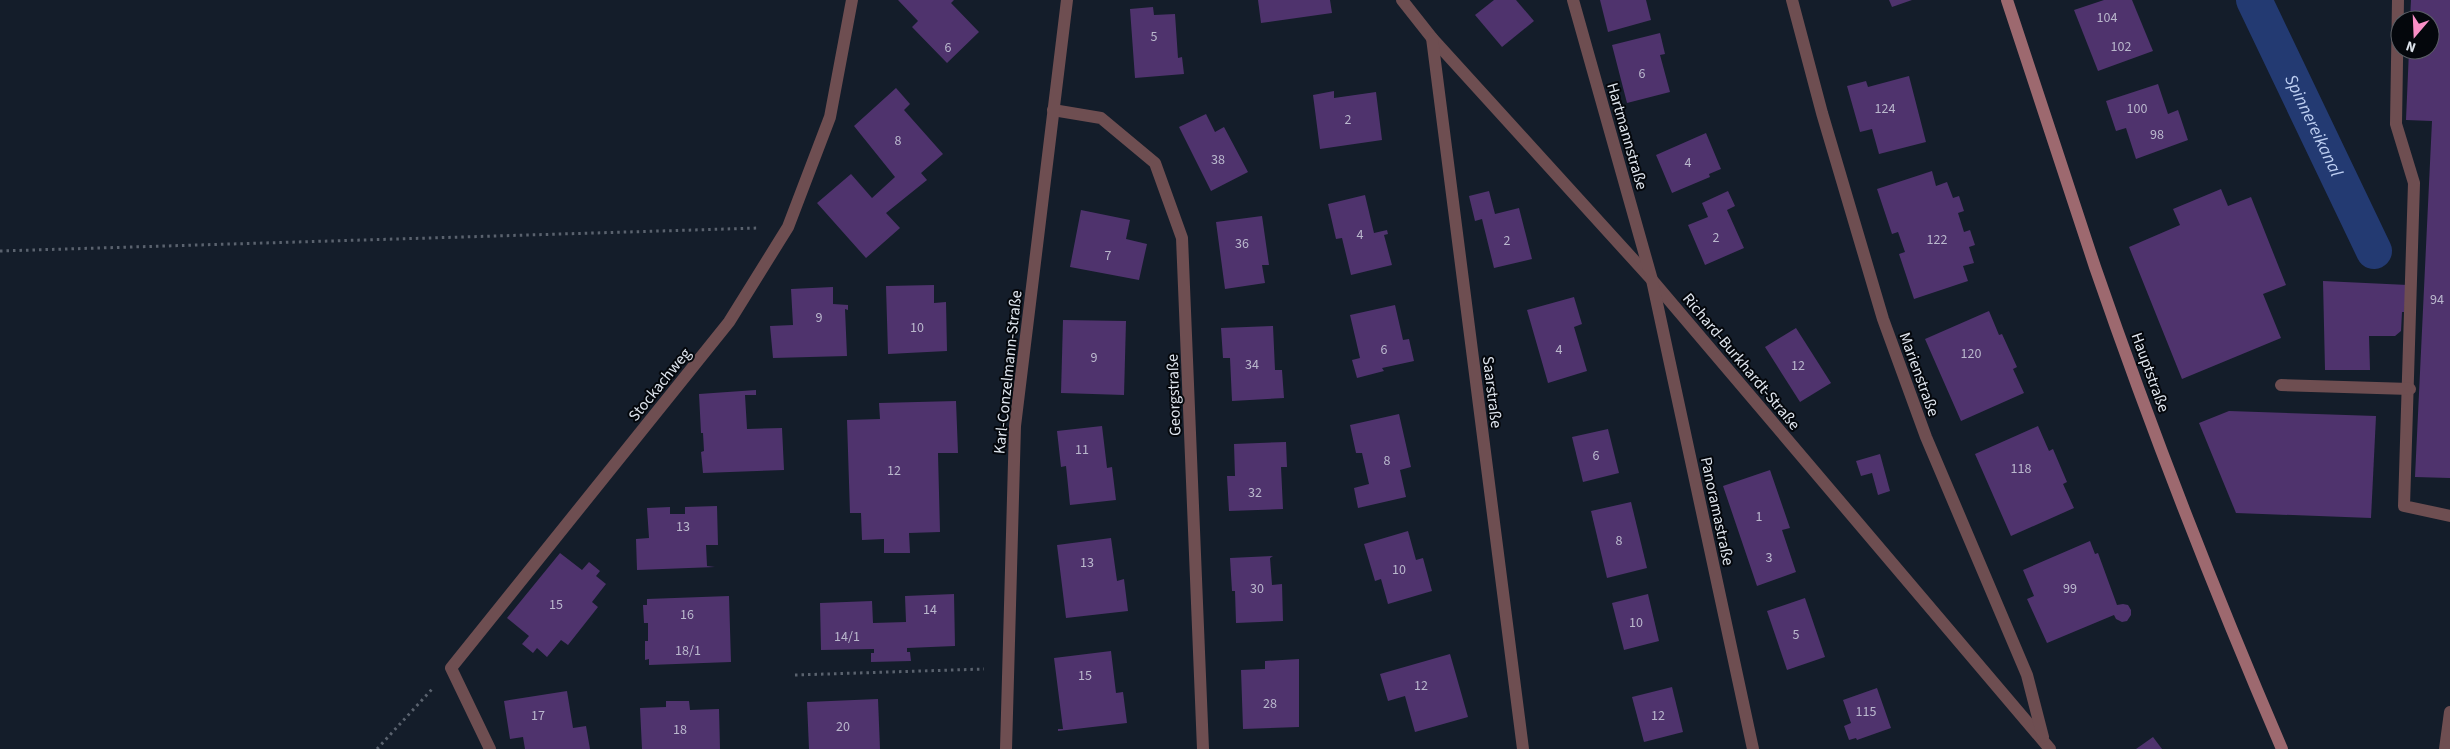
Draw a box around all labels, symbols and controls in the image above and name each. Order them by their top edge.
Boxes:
house number: 104 [2097,8,2117,28]
north arrow [2390,10,2440,60]
house number: 5 [1151,27,1158,47]
text: N [2403,35,2419,57]
house number: 102 [2111,37,2131,57]
house number: 6 [945,38,952,58]
house number: 6 [1639,64,1646,84]
water label: Spinnereikanal [2278,70,2349,182]
street label: Hartmannstraße [1601,80,1653,192]
house number: 124 [1875,99,1895,119]
house number: 100 [2127,99,2147,119]
house number: 2 [1345,110,1352,130]
house number: 98 [2150,125,2164,145]
house number: 8 [895,131,902,151]
house number: 38 [1211,150,1225,170]
house number: 4 [1685,153,1692,173]
house number: 4 [1357,225,1364,245]
house number: 2 [1713,228,1720,248]
house number: 122 [1927,230,1947,250]
house number: 2 [1504,231,1511,251]
house number: 36 [1235,234,1249,254]
house number: 7 [1105,246,1112,266]
street label: Richard-Burkhardt-Straße [1677,288,1805,435]
street label: Karl-Conzelmann-Straße [988,289,1028,455]
house number: 94 [2430,290,2444,310]
house number: 9 [816,308,823,328]
house number: 10 [910,318,924,338]
street label: Marienstraße [1894,329,1944,420]
street label: Hauptstraße [2125,329,2175,415]
house number: 6 [1381,340,1388,360]
house number: 4 [1556,340,1563,360]
street label: Stockachweg [623,343,696,426]
house number: 120 [1961,344,1981,364]
house number: 9 [1091,348,1098,368]
street label: Georgstraße [1162,353,1186,436]
house number: 34 [1245,355,1259,375]
street label: Saarstraße [1477,355,1507,429]
house number: 12 [1791,356,1805,376]
house number: 11 [1075,440,1089,460]
house number: 6 [1593,446,1600,466]
house number: 8 [1384,451,1391,471]
street label: Panoramastraße [1695,455,1739,568]
house number: 118 [2011,459,2031,479]
house number: 12 [887,461,901,481]
house number: 32 [1248,483,1262,503]
house number: 1 [1756,507,1763,527]
house number: 13 [676,517,690,537]
house number: 8 [1616,531,1623,551]
house number: 3 [1766,548,1773,568]
house number: 13 [1080,553,1094,573]
house number: 10 [1392,560,1406,580]
house number: 30 [1250,579,1264,599]
house number: 99 [2063,579,2077,599]
house number: 15 [549,595,563,615]
house number: 14 [923,600,937,620]
house number: 16 [680,605,694,625]
house number: 10 [1629,613,1643,633]
house number: 5 [1793,625,1800,645]
house number: 14/1 [834,627,860,647]
house number: 18/1 [675,641,701,661]
house number: 15 [1078,666,1092,686]
house number: 12 [1414,676,1428,696]
house number: 28 [1263,694,1277,714]
house number: 115 [1856,702,1876,722]
house number: 17 [531,706,545,726]
house number: 12 [1651,706,1665,726]
house number: 20 [836,717,850,737]
house number: 18 [673,720,687,740]

